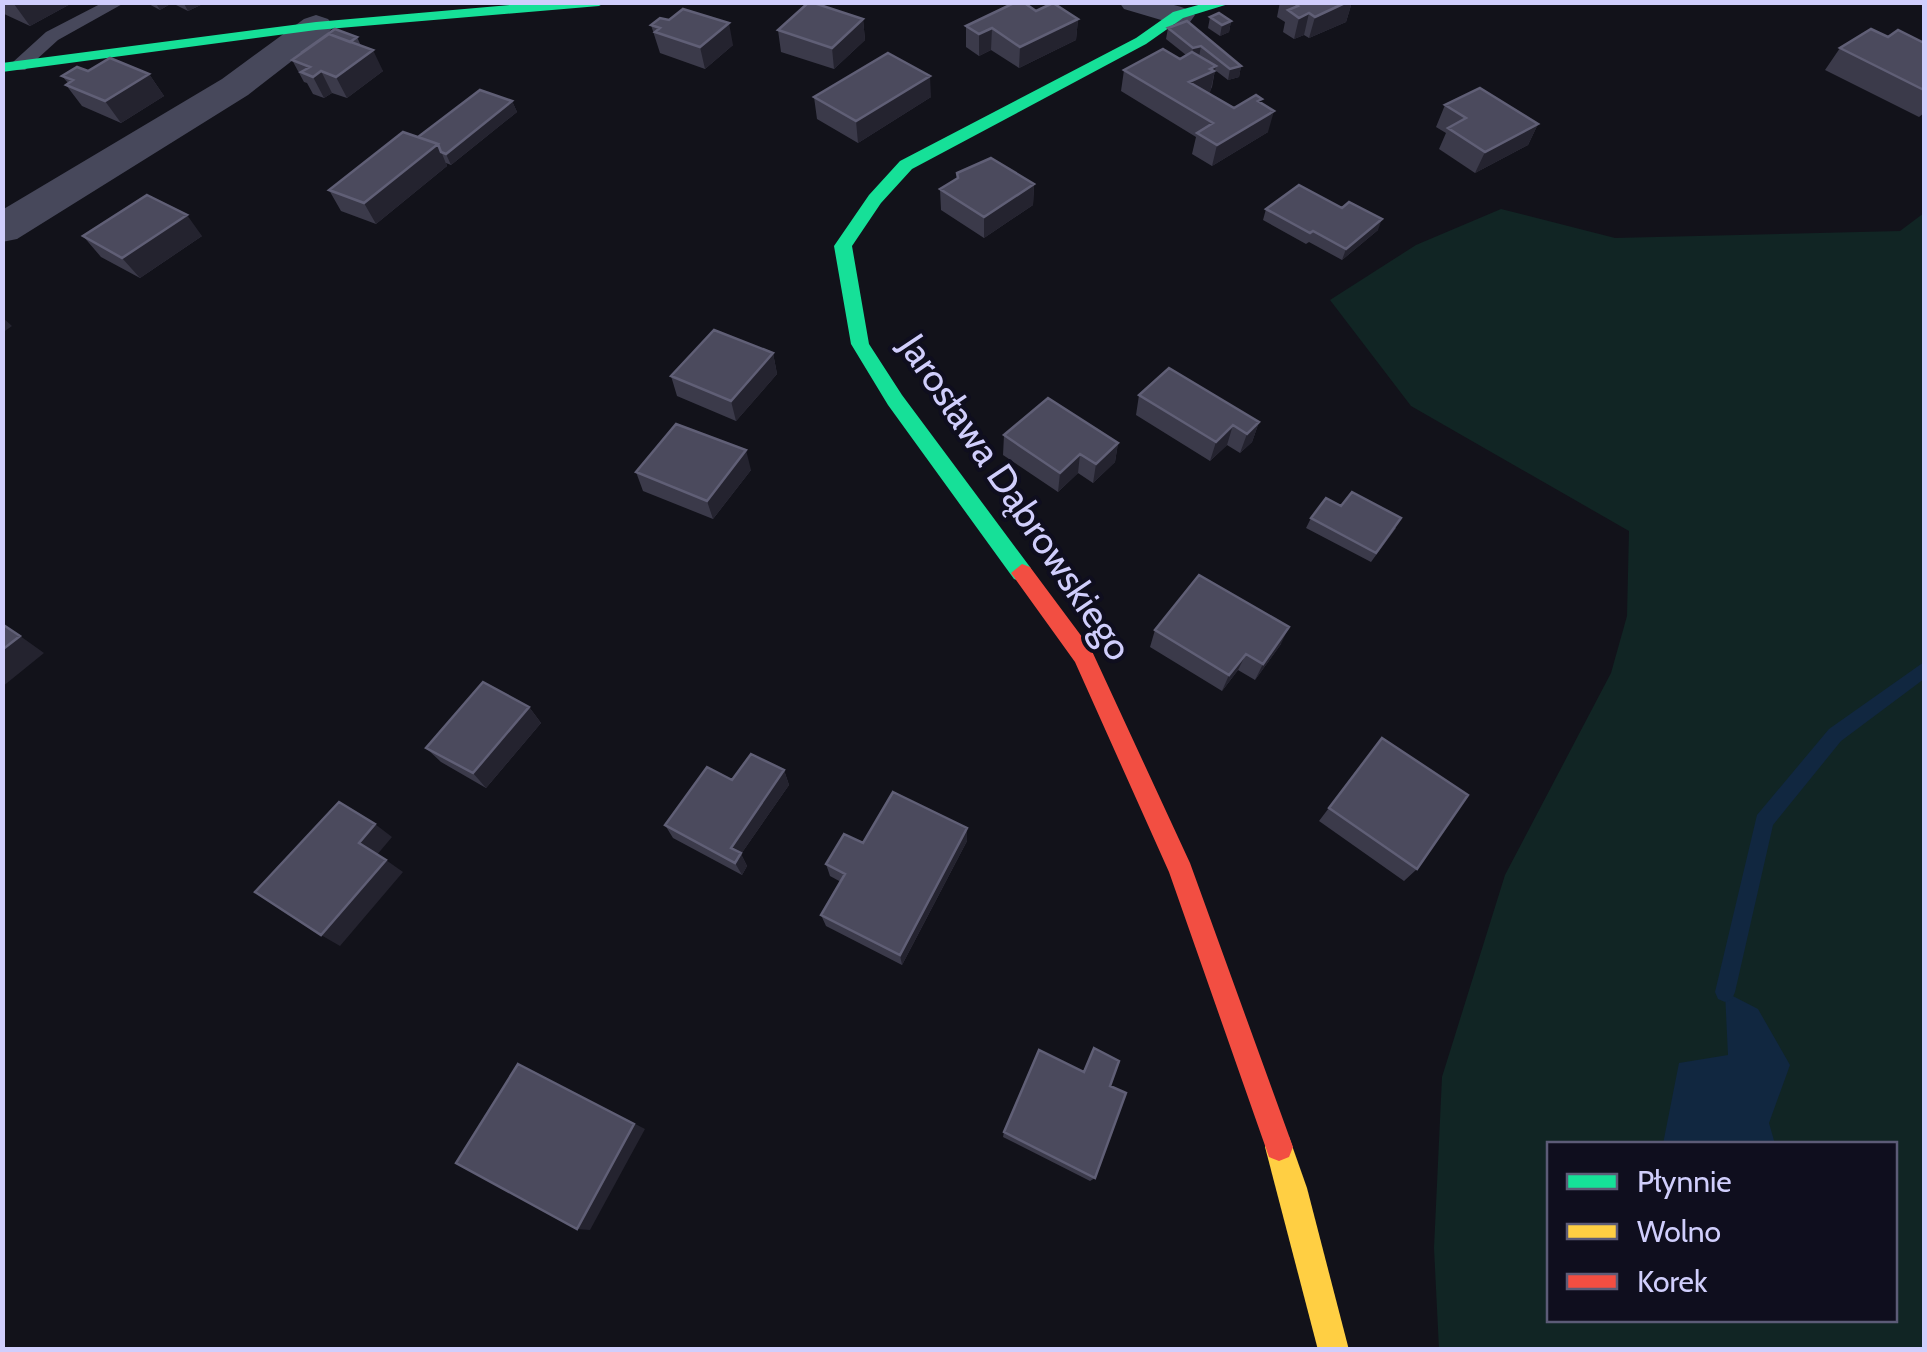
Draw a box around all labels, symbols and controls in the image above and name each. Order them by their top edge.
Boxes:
street label: Jarosława Dąbrowskiego [889,324,1143,669]
legend [1547,1142,1897,1322]
text: Płynnie [1637,1163,1732,1200]
text: Wolno [1637,1213,1721,1250]
text: Korek [1637,1263,1708,1300]

